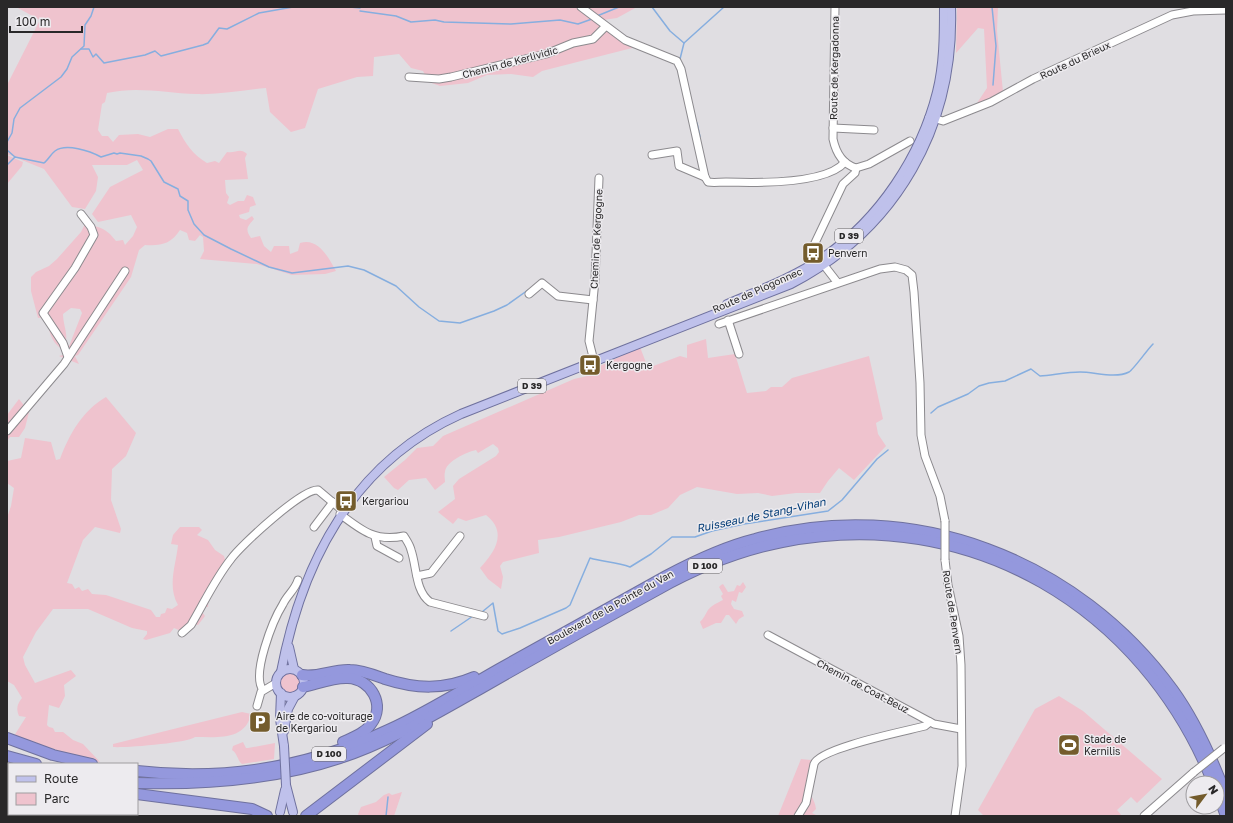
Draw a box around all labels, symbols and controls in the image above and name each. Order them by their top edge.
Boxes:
scale bar [10,8,82,34]
text: 100 m [16,14,50,29]
street label: Route de Kergadonna [827,16,841,120]
street label: Route du Brieux [1038,38,1113,82]
street label: Chemin de Kerlividic [461,43,560,81]
street label: Chemin de Kergogne [587,189,605,289]
road number: D 39 [835,229,863,243]
bus stop icon: Penvern [800,240,826,266]
place label: Penvern [828,247,867,259]
street label: Route de Plogonnec [710,265,804,315]
bus stop icon: Kergogne [577,352,603,378]
place label: Kergogne [606,359,653,371]
road number: D 39 [518,379,546,393]
bus stop icon: Kergariou [333,488,359,514]
water label: Ruisseau de Stang-Vihan [695,494,828,536]
place label: Kergariou [362,495,409,507]
road number: D 100 [688,559,722,573]
street label: Boulevard de la Pointe du Van [545,567,675,647]
street label: Route de Penvern [940,569,966,655]
street label: Chemin de Coat-Beuz [815,657,911,715]
parking icon: Aire de co-voiturage de Kergariou [247,709,273,735]
place label: Aire de co-voiturage de Kergariou [276,710,373,734]
sports icon: Stade de Kernilis [1056,732,1082,758]
place label: Stade de Kernilis [1084,733,1126,757]
road number: D 100 [312,747,346,761]
legend [8,763,138,815]
text: Route [44,771,78,786]
north arrow [1185,775,1225,815]
text: N [1206,782,1222,796]
text: Parc [44,791,70,806]

